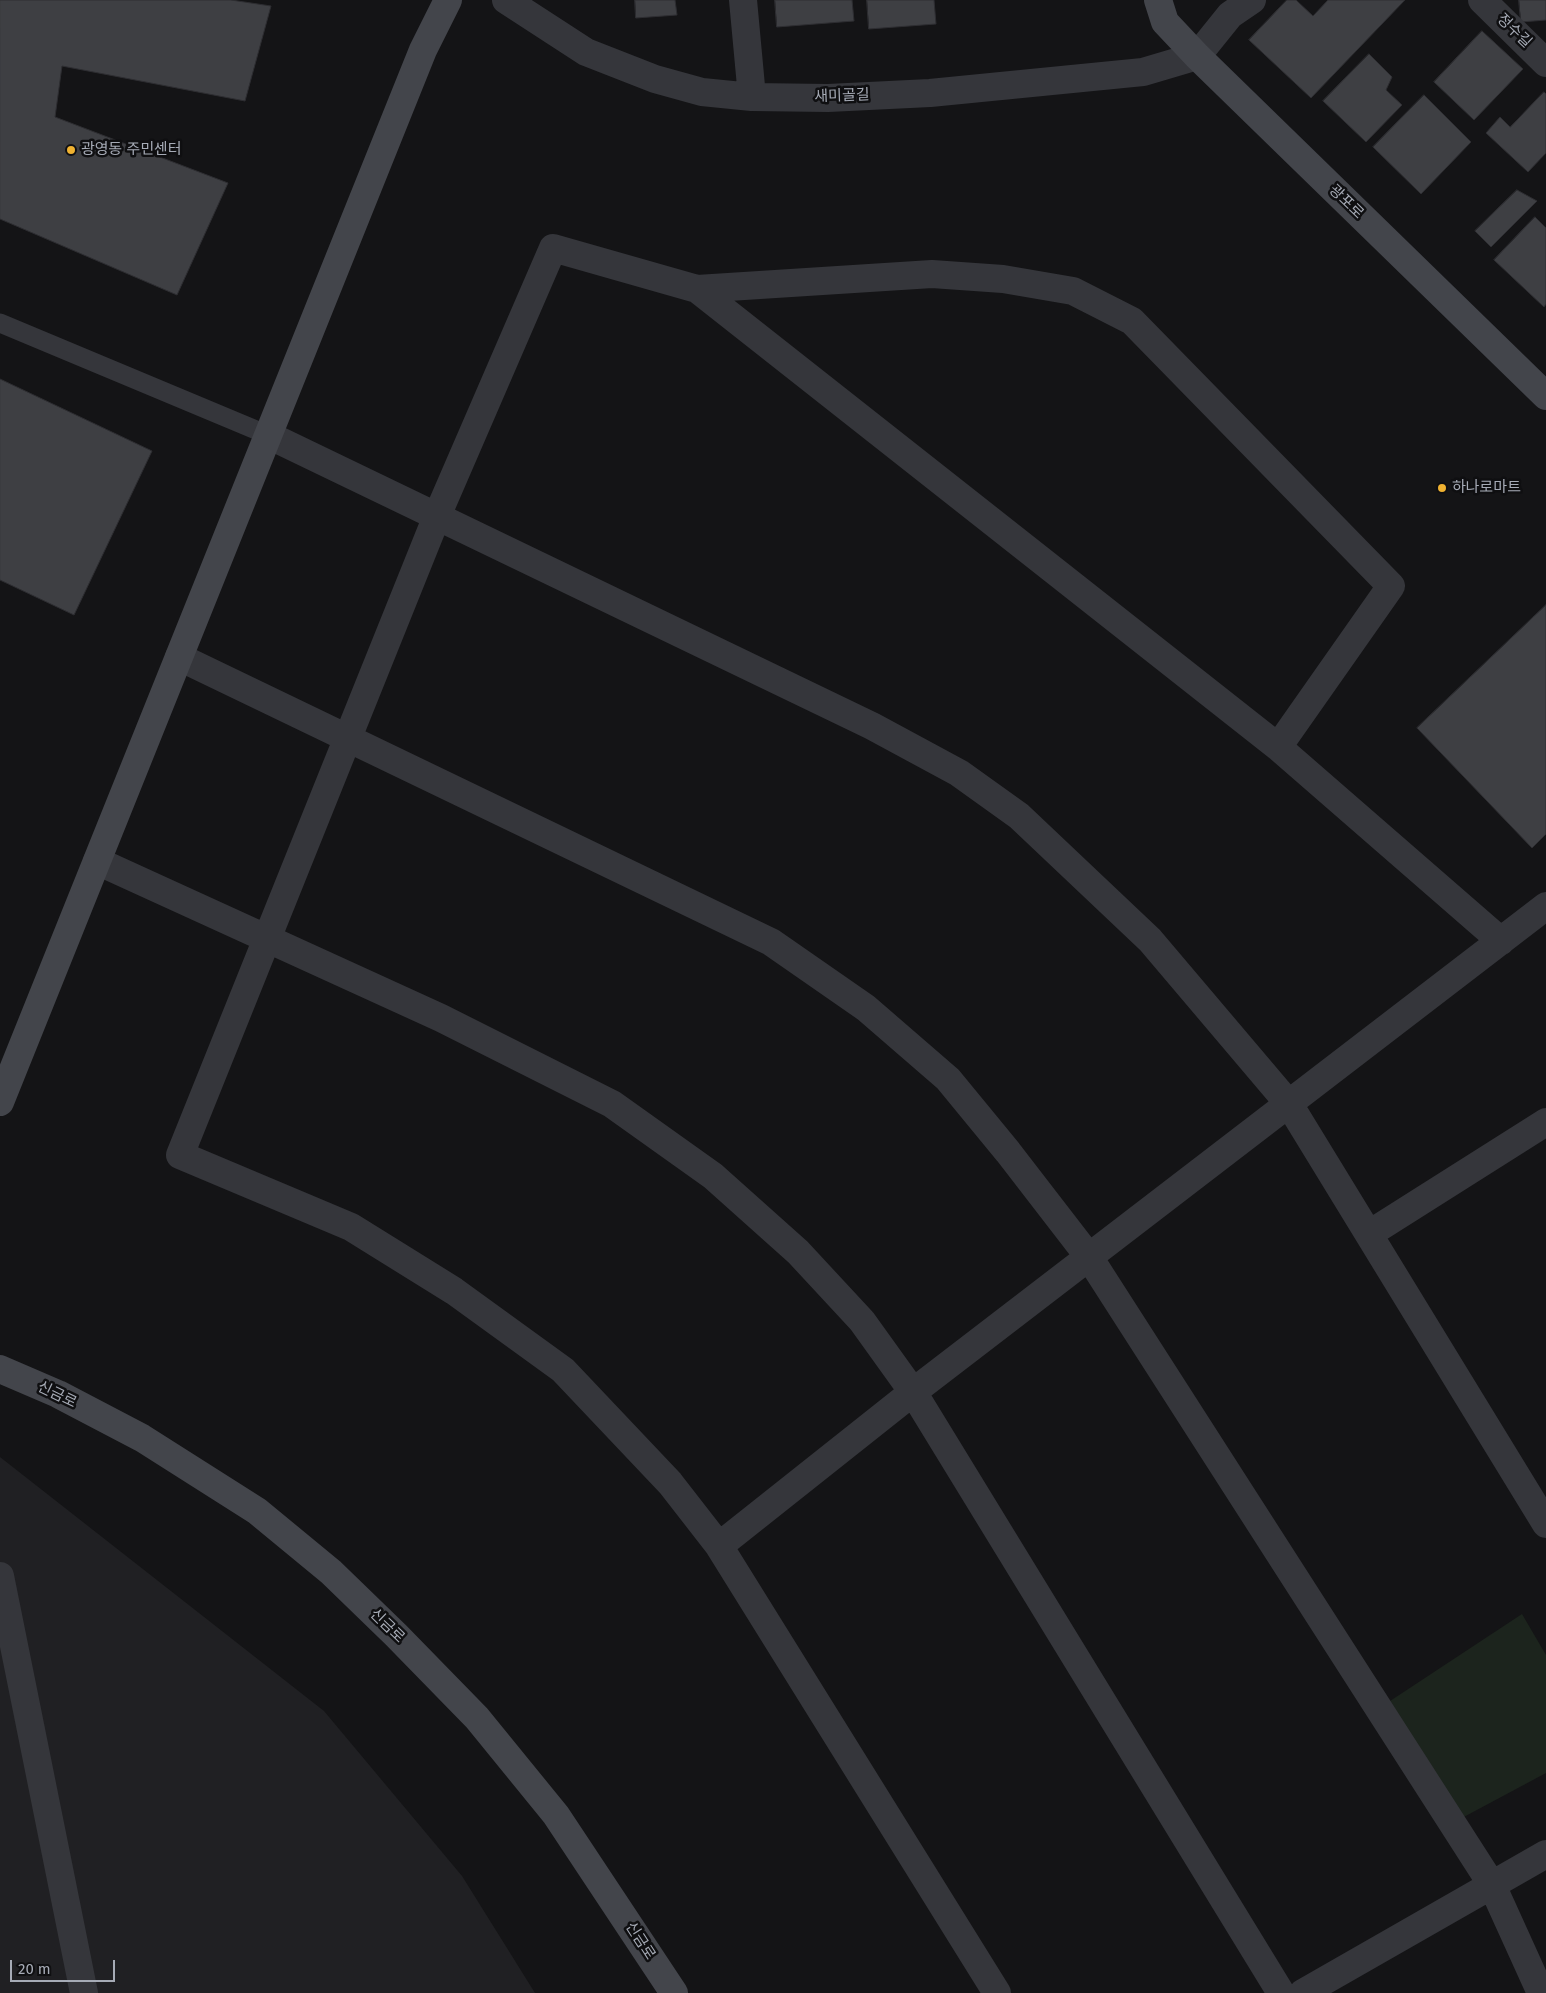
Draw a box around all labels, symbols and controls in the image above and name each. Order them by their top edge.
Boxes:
street label: 정수길 [1493,10,1535,52]
street label: 새미골길 [814,86,870,106]
place label: 광영동 주민센터 [81,141,182,159]
marker: 광영동 주민센터 [65,144,77,156]
street label: 광포로 [1325,181,1367,223]
place label: 하나로마트 [1452,479,1521,497]
marker: 하나로마트 [1436,482,1448,494]
street label: 신금로 [34,1378,80,1412]
street label: 신금로 [366,1605,408,1647]
street label: 신금로 [621,1919,659,1963]
scale bar [12,1950,118,1982]
text: 20 m [18,1960,51,1978]

